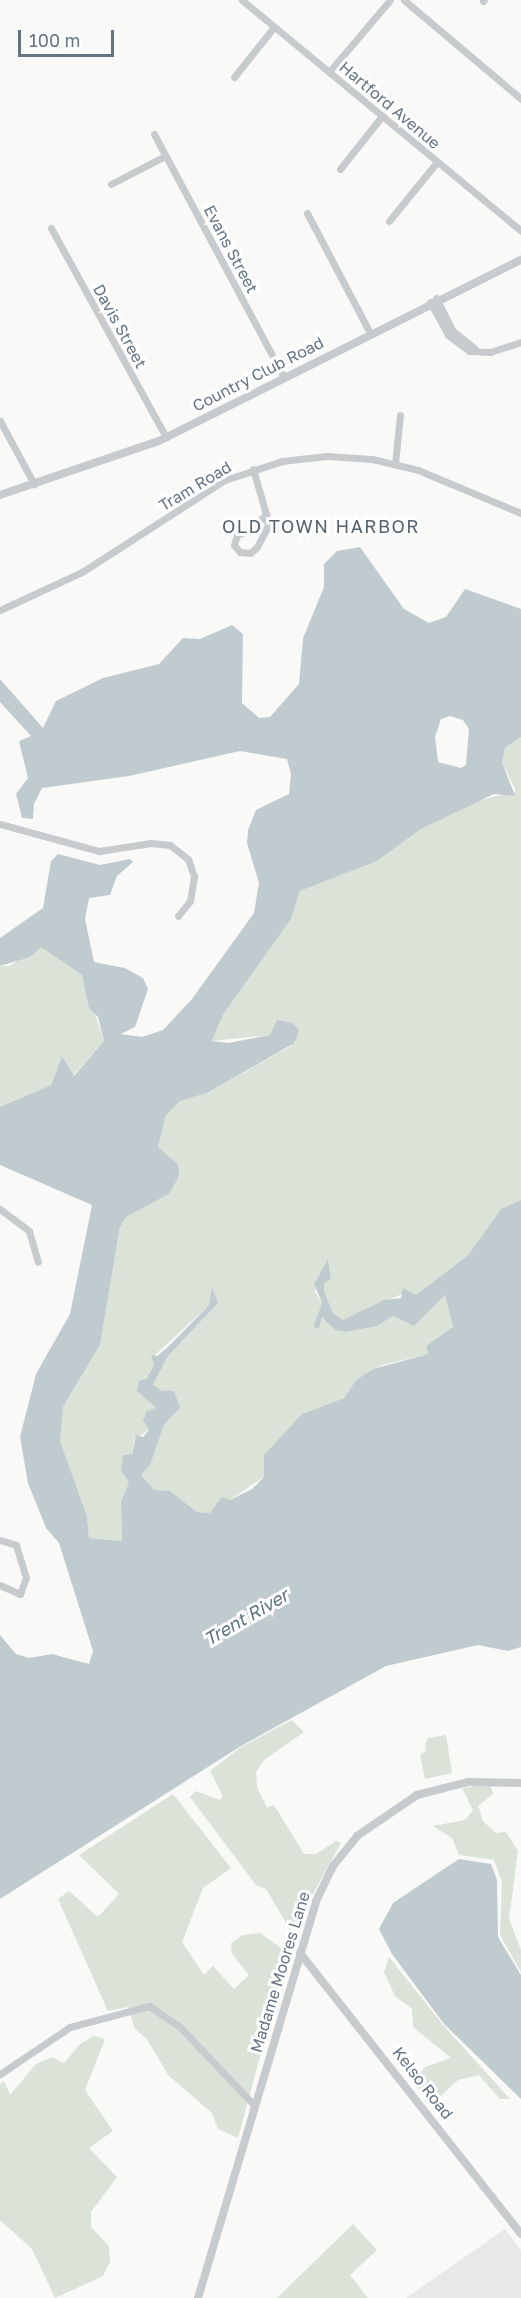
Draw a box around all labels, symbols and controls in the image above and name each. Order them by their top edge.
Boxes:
scale bar [21,18,117,56]
text: 100 m [29,29,80,51]
street label: Hartford Avenue [336,57,444,153]
street label: Evans Street [200,202,262,296]
street label: Davis Street [89,281,151,371]
street label: Country Club Road [189,333,327,415]
street label: Tram Road [155,457,235,515]
district label: OLD TOWN HARBOR [222,515,420,537]
water label: Trent River [200,1584,292,1650]
street label: Madame Moores Lane [246,1889,314,2055]
street label: Kelso Road [389,2043,457,2123]

